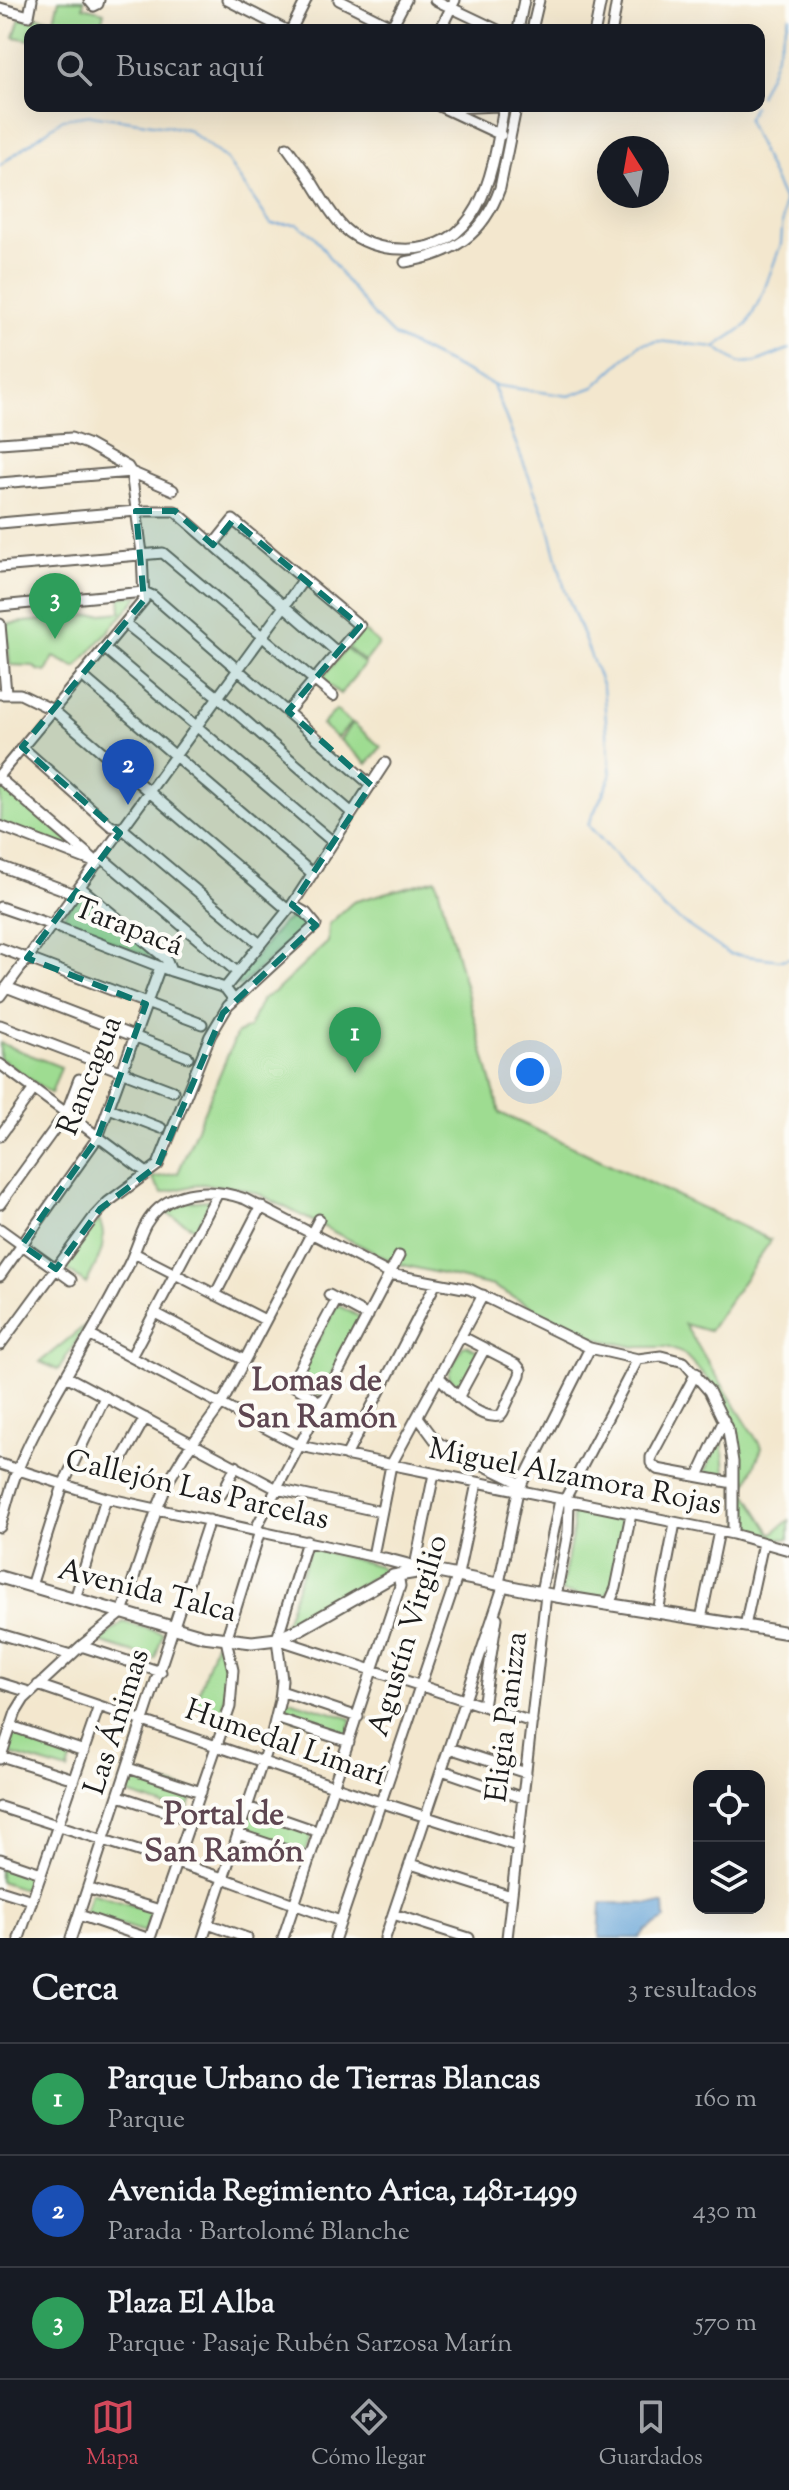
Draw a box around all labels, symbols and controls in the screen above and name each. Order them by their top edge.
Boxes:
search box [24,24,765,112]
icon: search [52,46,96,90]
text: Buscar aquí [116,47,264,90]
north arrow [597,136,669,208]
pin: 3 [29,573,81,639]
pin: 2 [102,739,154,805]
street label: Tarapacá [67,887,189,969]
pin: 1 [329,1007,381,1073]
street label: Rancagua [48,1010,135,1142]
your location [510,1052,550,1092]
district label: Lomas de San Ramón [237,1359,397,1442]
street label: Miguel Alzamora Rojas [425,1429,725,1527]
street label: Callejón Las Parcelas [61,1440,333,1542]
street label: Agustín Virgilio [358,1530,460,1742]
street label: Avenida Talca [53,1549,241,1635]
street label: Eligia Panizza [476,1629,540,1805]
street label: Las Ánimas [74,1643,162,1801]
street label: Humedal Limarí [179,1690,391,1798]
map controls [693,1770,765,1914]
button: locate [693,1770,765,1842]
district label: Portal de San Ramón [144,1793,304,1876]
button: layers [693,1842,765,1914]
text: Cerca [32,1966,118,2015]
text: 3 resultados [628,1972,757,2009]
text: Parque Urbano de Tierras Blancas [108,2059,540,2102]
text: 1 [54,2081,62,2118]
text: 160 m [694,2081,757,2118]
text: Parque [108,2102,185,2139]
text: Avenida Regimiento Arica, 1481-1499 [108,2171,577,2214]
text: 2 [52,2193,64,2230]
text: 430 m [693,2193,757,2230]
text: Parada · Bartolomé Blanche [108,2214,410,2251]
text: Plaza El Alba [108,2283,275,2326]
text: 3 [53,2305,63,2342]
text: 570 m [695,2305,757,2342]
text: Parque · Pasaje Rubén Sarzosa Marín [108,2326,512,2363]
tab: Mapa [86,2395,139,2475]
tab: Cómo llegar [311,2395,426,2475]
tab: Guardados [599,2395,703,2475]

